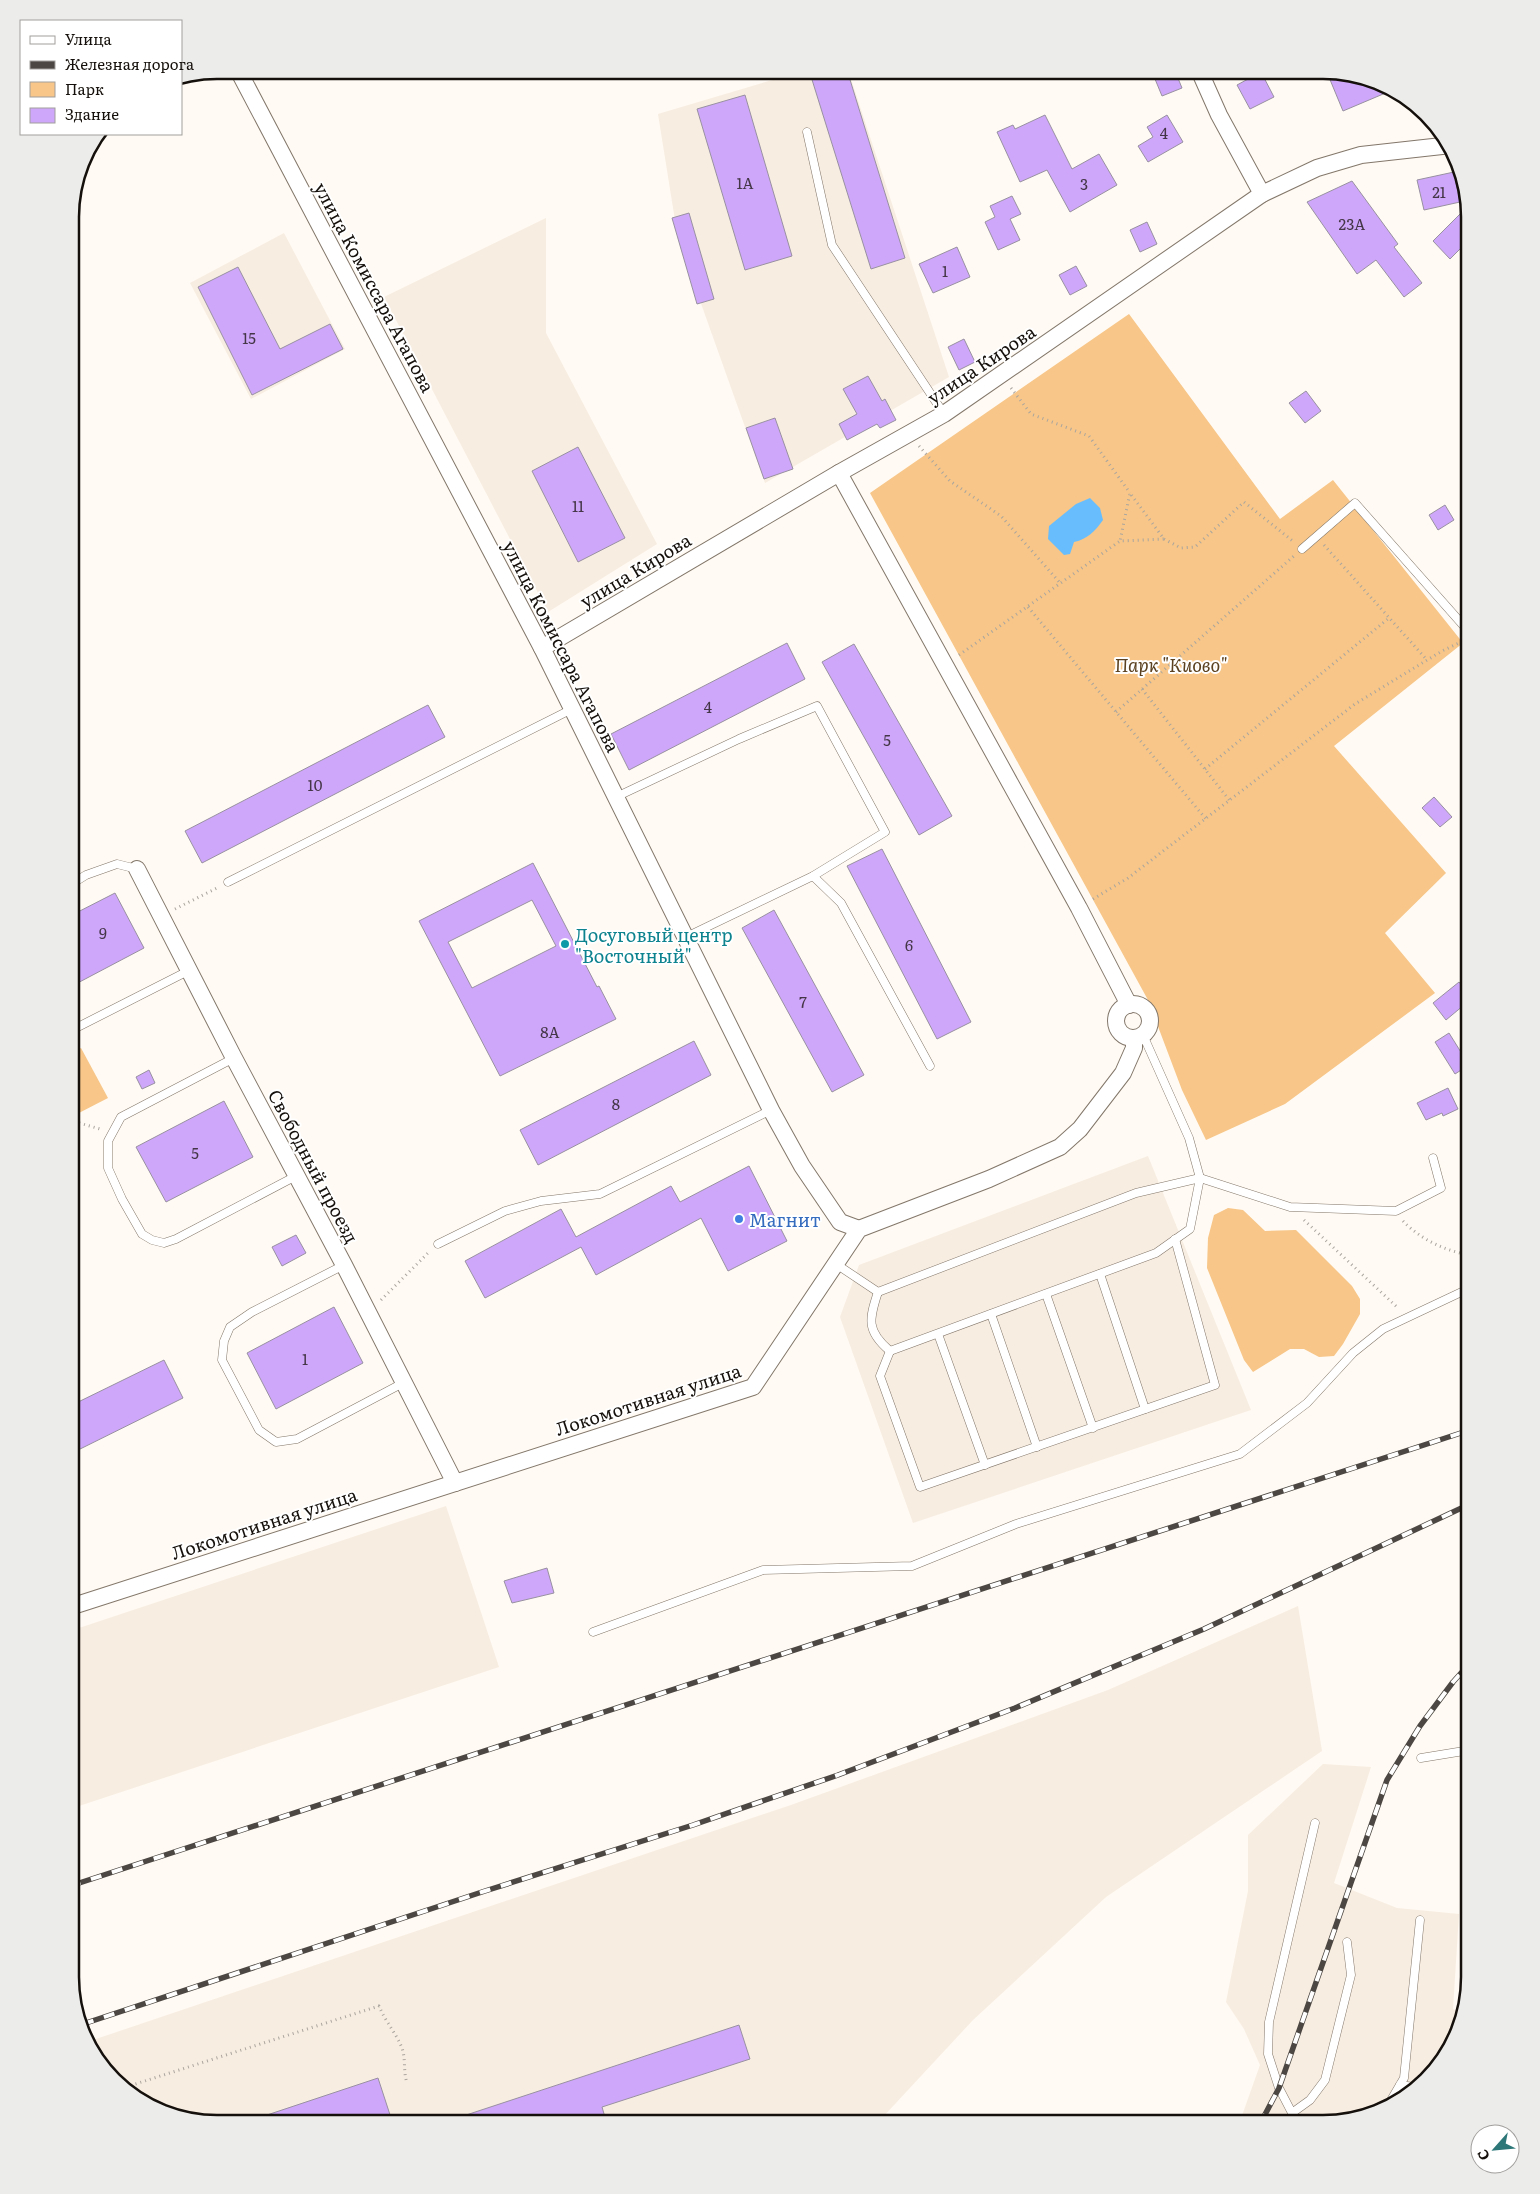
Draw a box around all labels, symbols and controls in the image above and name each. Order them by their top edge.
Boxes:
legend [20,20,182,135]
text: Улица [65,27,113,50]
text: Железная дорога [65,52,195,75]
text: Парк [65,77,104,100]
text: Здание [65,102,119,125]
house number: 4 [1160,121,1168,144]
house number: 1А [736,171,754,194]
house number: 3 [1080,172,1088,195]
street label: улица Комиссара Агапова [308,177,442,397]
house number: 21 [1432,180,1446,203]
house number: 23А [1339,212,1365,235]
house number: 1 [942,259,948,282]
street label: улица Кирова [921,318,1041,410]
house number: 15 [242,326,256,349]
house number: 11 [572,494,584,517]
street label: улица Кирова [574,526,696,614]
street label: улица Комиссара Агапова [497,535,627,757]
park label: Парк "Киово" [1114,651,1228,678]
house number: 4 [704,695,712,718]
house number: 5 [883,728,891,751]
house number: 10 [308,773,323,796]
house number: 9 [99,921,107,944]
place label: Досуговый центр "Восточный" [575,921,732,969]
house number: 6 [905,933,913,956]
marker: Досуговый центр "Восточный" [559,938,571,950]
house number: 7 [799,990,807,1013]
house number: 8А [540,1020,560,1043]
street label: Свободный проезд [262,1084,366,1248]
house number: 8 [612,1092,620,1115]
house number: 5 [191,1141,199,1164]
place label: Магнит [749,1206,821,1233]
marker: Магнит [733,1213,745,1225]
house number: 1 [302,1347,308,1370]
street label: Локомотивная улица [552,1356,745,1442]
street label: Локомотивная улица [168,1480,361,1566]
north arrow [1470,2124,1520,2174]
text: С [1471,2146,1494,2164]

